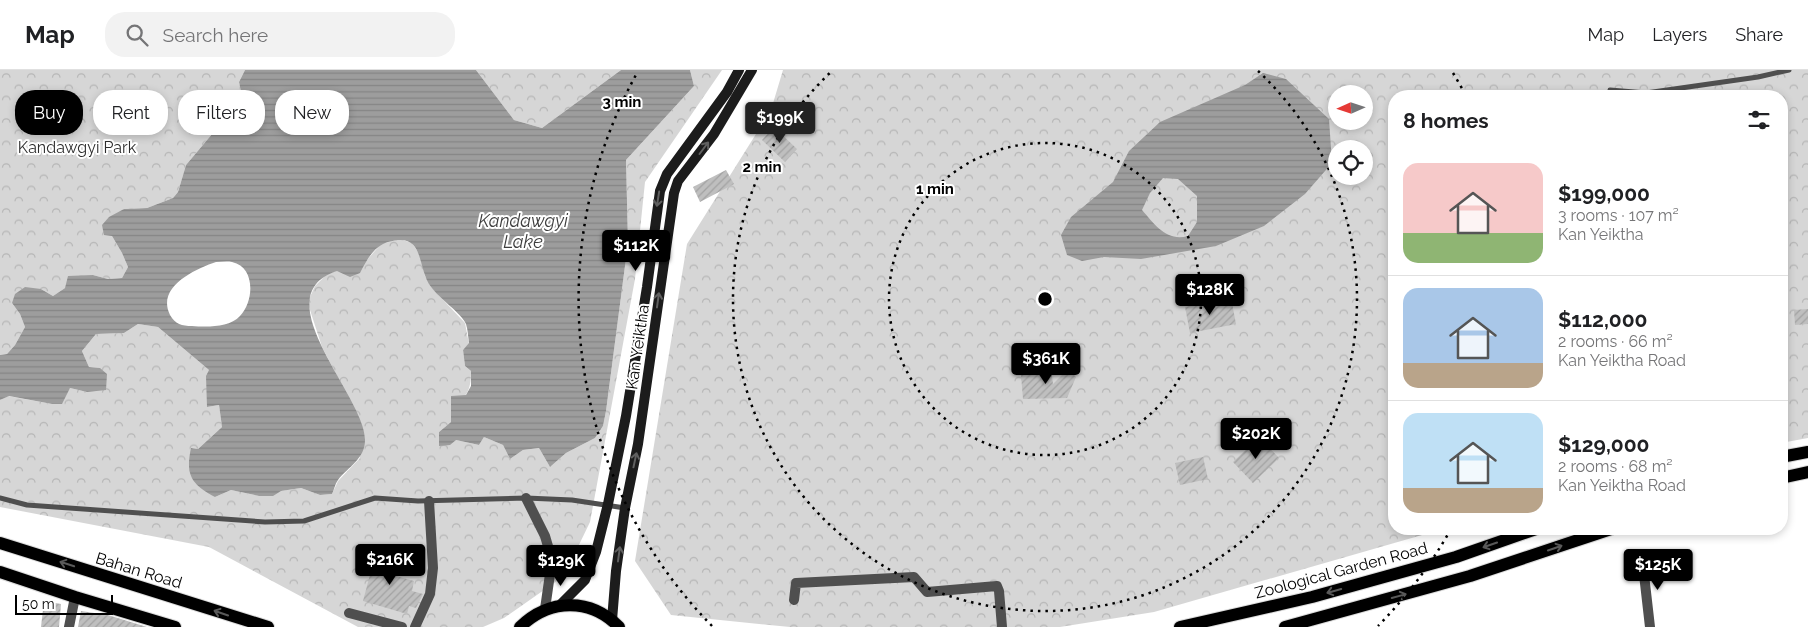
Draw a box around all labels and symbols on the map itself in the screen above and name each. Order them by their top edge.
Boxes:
north arrow [1328,85,1372,130]
text: 3 min [603,93,641,111]
pin: $199K [745,102,815,144]
park label: Kandawgyi Park [18,138,137,157]
one-way arrow [698,142,709,155]
text: 2 min [743,158,781,176]
text: 1 min [916,180,954,198]
one-way arrow [653,191,663,207]
water label: Kandawgyi Lake [478,210,569,252]
pin: $112K [601,230,671,272]
pin: $128K [1175,274,1245,316]
centre of rings [1036,290,1054,308]
one-way arrow [654,292,664,308]
street label: Kan Yeiktha [622,303,653,391]
pin: $361K [1011,342,1081,385]
pin: $202K [1221,418,1291,460]
one-way arrow [631,453,640,469]
street label: Zoological Garden Road [1253,538,1430,603]
one-way arrow [1483,541,1498,550]
one-way arrow [1546,543,1562,552]
pin: $216K [355,544,425,586]
pin: $129K [526,544,596,587]
one-way arrow [614,546,624,562]
street label: Bahan Road [93,548,184,593]
pin: $125K [1623,548,1693,591]
one-way arrow [59,558,75,568]
one-way arrow [1327,586,1343,596]
one-way arrow [1391,590,1407,600]
scale bar [15,592,112,615]
one-way arrow [214,608,230,618]

